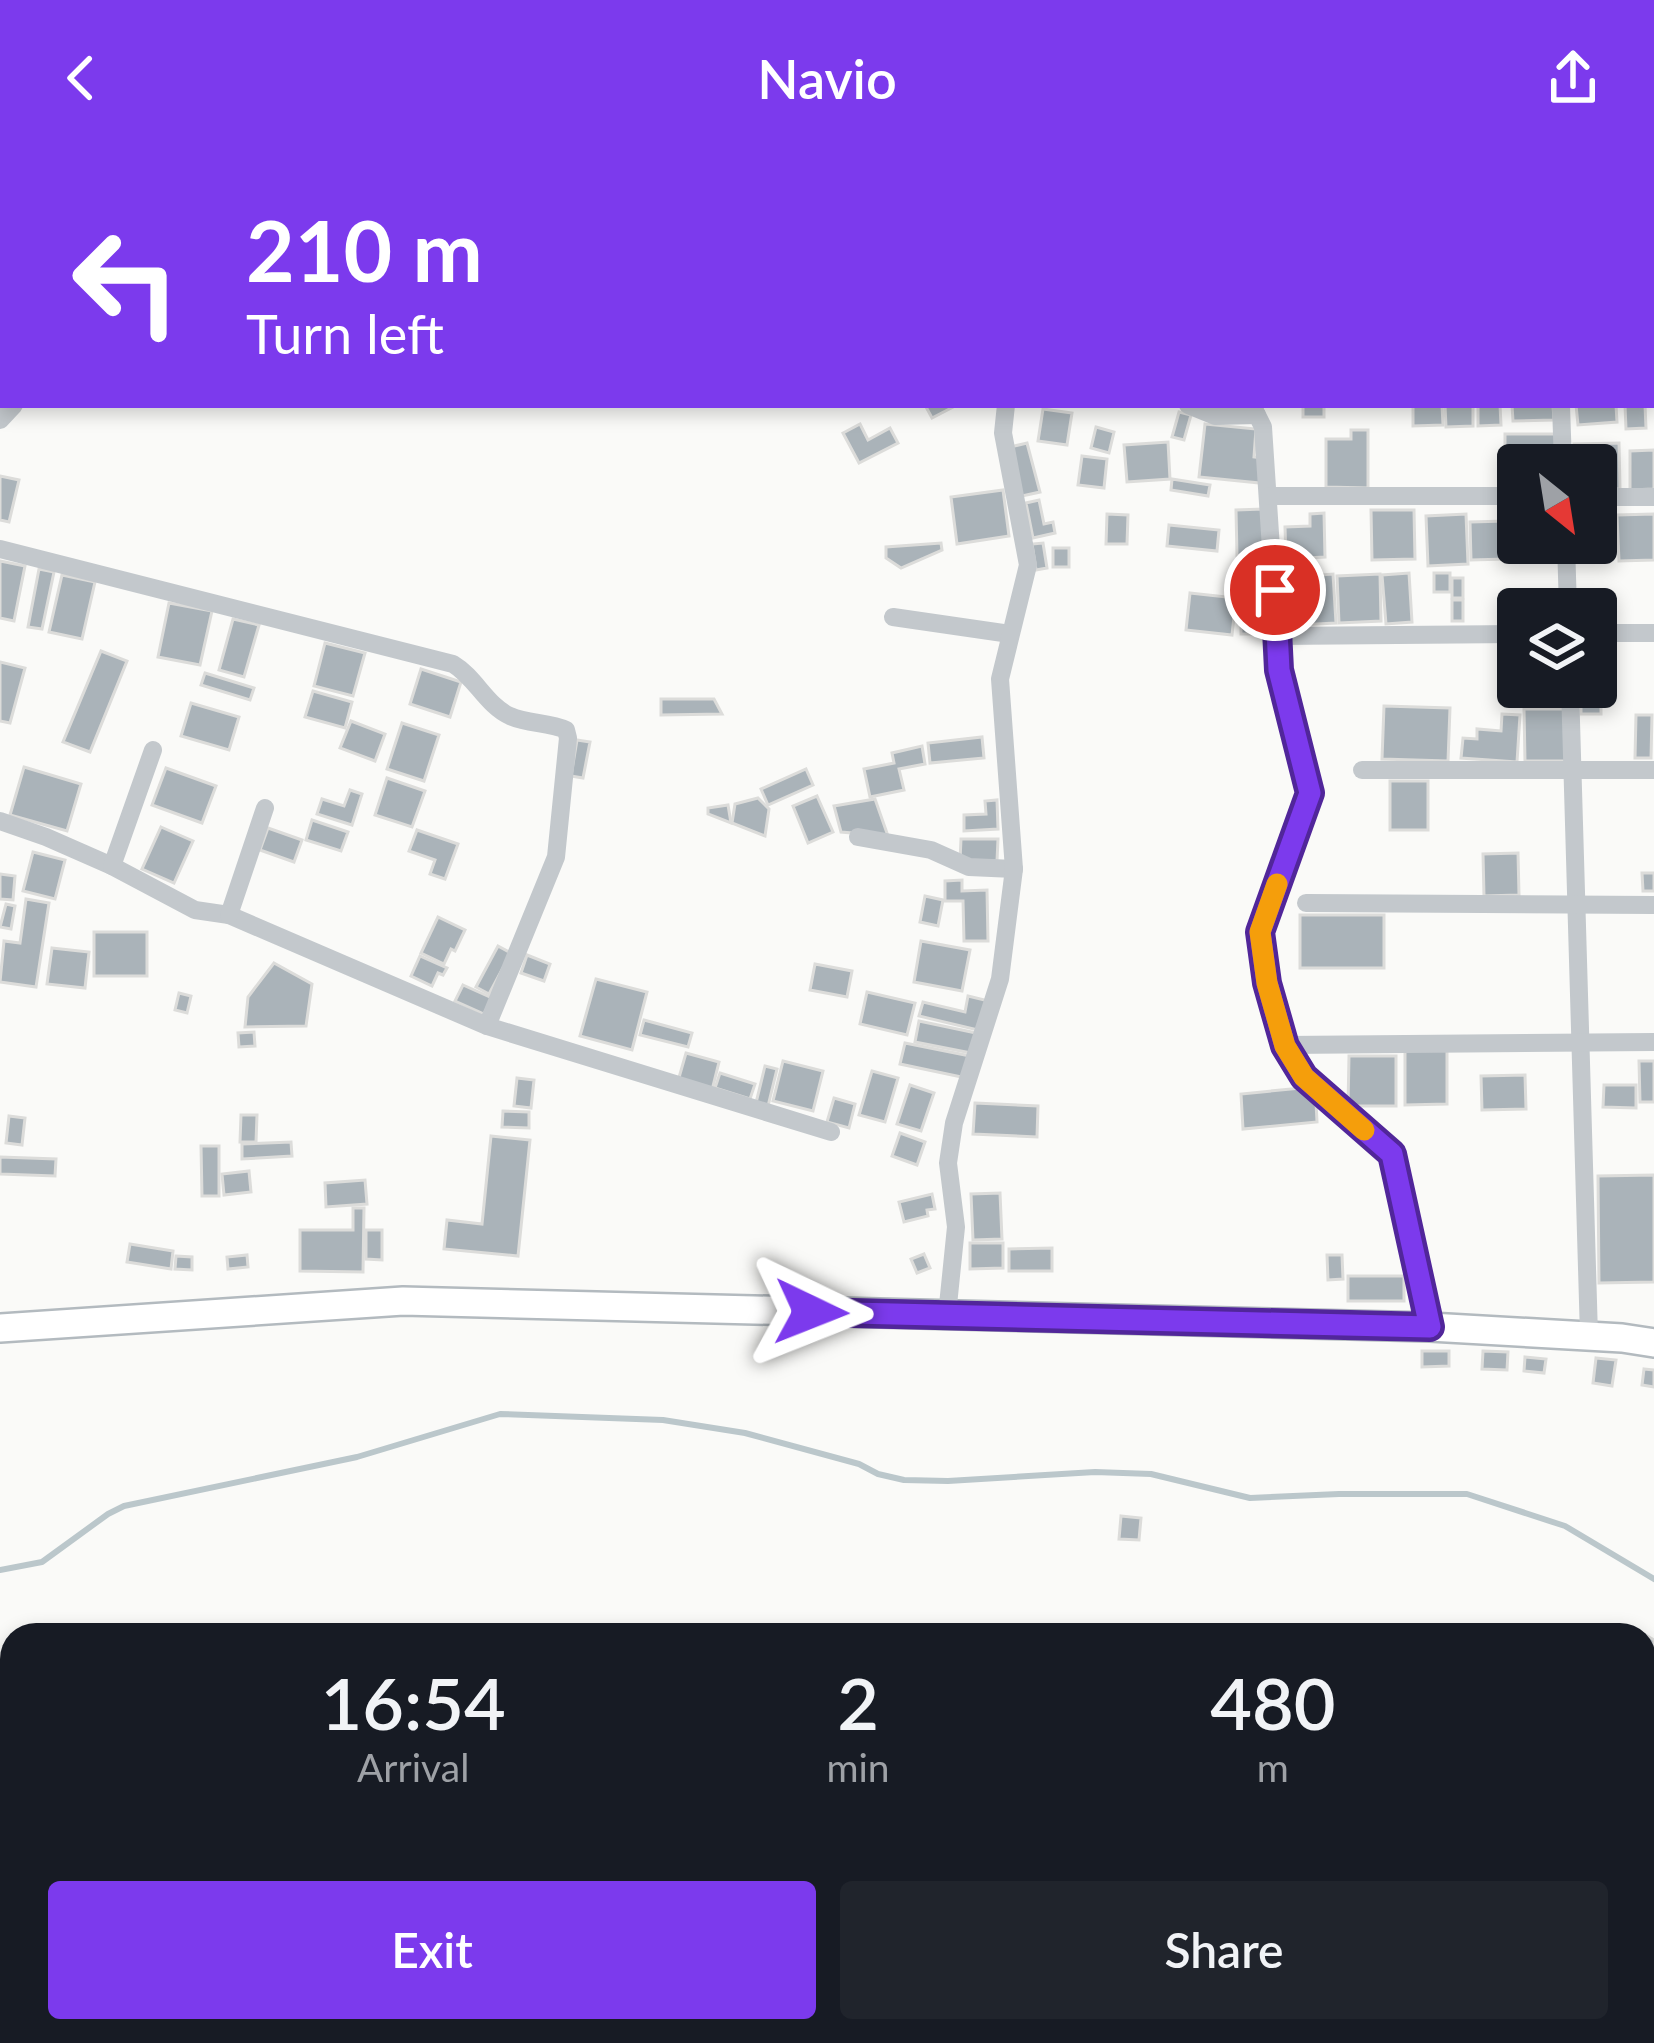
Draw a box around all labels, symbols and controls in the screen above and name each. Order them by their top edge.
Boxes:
icon: back [48,45,114,111]
icon: share [1540,45,1606,111]
text: Navio [757,46,897,111]
text: 210 m [246,199,483,300]
icon: left [48,204,204,360]
text: Turn left [246,301,444,366]
north arrow [1497,444,1617,564]
map controls [1497,444,1617,708]
pin [1224,539,1326,641]
icon: arrive [1242,557,1308,623]
button: layers [1497,588,1617,708]
position arrow [748,1249,874,1375]
text: 16:54 [321,1659,506,1745]
text: 2 [837,1659,879,1745]
text: 480 [1210,1659,1335,1745]
text: Arrival [357,1744,469,1790]
text: min [826,1744,890,1790]
text: m [1257,1744,1289,1790]
button: Exit [48,1881,816,2019]
button: Share [840,1881,1608,2019]

